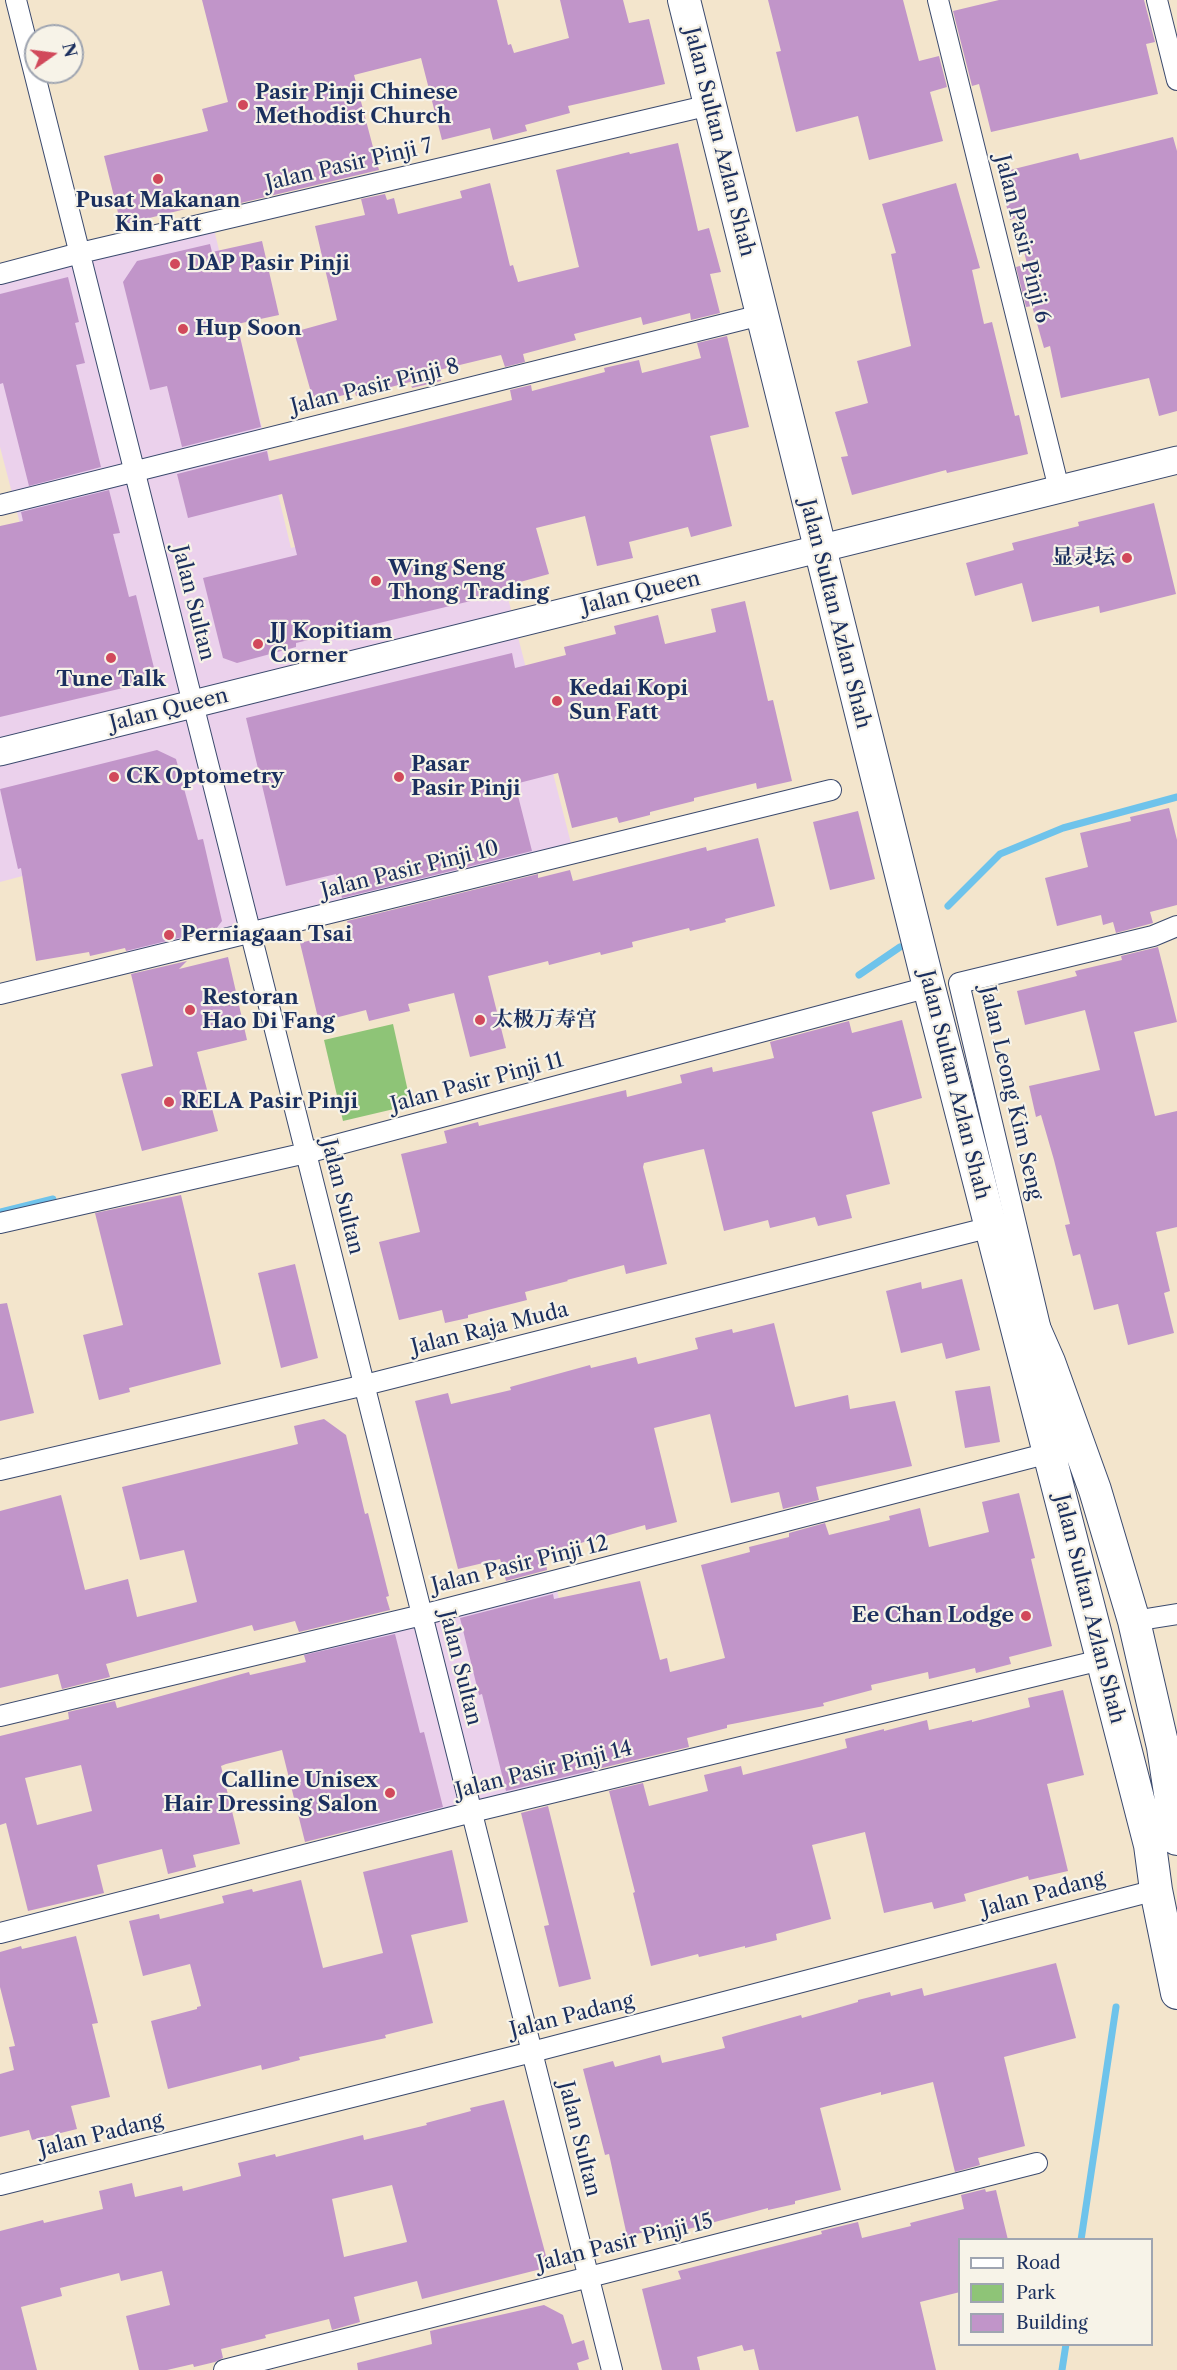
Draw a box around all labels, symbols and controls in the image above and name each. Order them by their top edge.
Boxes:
north arrow [24,24,84,84]
street label: Jalan Sultan Azlan Shah [678,25,760,259]
text: N [58,41,81,59]
place label: Pasir Pinji Chinese Methodist Church [255,80,458,130]
marker: Pasir Pinji Chinese Methodist Church [236,98,250,112]
street label: Jalan Pasir Pinji 7 [263,134,435,196]
street label: Jalan Pasir Pinji 6 [989,152,1055,326]
marker: Pusat Makanan Kin Fatt [151,172,165,186]
place label: Pusat Makanan Kin Fatt [76,188,240,238]
place label: DAP Pasir Pinji [187,251,350,277]
marker: DAP Pasir Pinji [168,257,182,271]
place label: Hup Soon [195,316,302,342]
marker: Hup Soon [176,322,190,336]
street label: Jalan Pasir Pinji 8 [288,354,462,420]
street label: Jalan Sultan Azlan Shah [794,497,876,731]
street label: Jalan Sultan [167,543,219,663]
place label: 显灵坛 [1052,545,1115,571]
marker: 显灵坛 [1120,551,1134,565]
place label: Wing Seng Thong Trading [388,556,549,606]
street label: Jalan Queen [579,566,703,620]
marker: Wing Seng Thong Trading [369,574,383,588]
place label: JJ Kopitiam Corner [270,619,392,669]
marker: JJ Kopitiam Corner [251,637,265,651]
marker: Tune Talk [104,651,118,665]
place label: Tune Talk [56,667,166,693]
place label: Kedai Kopi Sun Fatt [569,676,688,726]
street label: Jalan Queen [107,683,231,737]
marker: Kedai Kopi Sun Fatt [550,694,564,708]
place label: Pasar Pasir Pinji [411,752,521,802]
place label: CK Optometry [126,764,284,790]
marker: CK Optometry [107,770,121,784]
marker: Pasar Pasir Pinji [392,770,406,784]
street label: Jalan Pasir Pinji 10 [318,836,502,904]
place label: Perniagaan Tsai [181,922,352,948]
marker: Perniagaan Tsai [162,928,176,942]
street label: Jalan Sultan Azlan Shah [913,968,995,1202]
street label: Jalan Leong Kim Seng [974,984,1048,1202]
place label: Restoran Hao Di Fang [202,985,335,1035]
marker: Restoran Hao Di Fang [183,1003,197,1017]
place label: 太极万寿宫 [492,1007,597,1033]
marker: 太极万寿宫 [473,1013,487,1027]
street label: Jalan Pasir Pinji 11 [388,1048,566,1118]
place label: RELA Pasir Pinji [181,1089,358,1115]
marker: RELA Pasir Pinji [162,1095,176,1109]
street label: Jalan Sultan [316,1137,368,1257]
street label: Jalan Raja Muda [409,1297,571,1361]
street label: Jalan Sultan Azlan Shah [1048,1492,1130,1726]
street label: Jalan Pasir Pinji 12 [429,1531,611,1599]
place label: Ee Chan Lodge [851,1603,1014,1629]
street label: Jalan Sultan [434,1608,486,1728]
marker: Ee Chan Lodge [1019,1609,1033,1623]
street label: Jalan Pasir Pinji 14 [453,1736,635,1804]
place label: Calline Unisex Hair Dressing Salon [164,1768,378,1818]
marker: Calline Unisex Hair Dressing Salon [383,1786,397,1800]
street label: Jalan Padang [978,1865,1108,1923]
street label: Jalan Padang [507,1988,637,2044]
street label: Jalan Sultan [553,2079,605,2199]
street label: Jalan Padang [36,2107,166,2163]
street label: Jalan Pasir Pinji 15 [534,2209,716,2277]
legend [958,2238,1153,2346]
text: Road [1016,2252,1061,2274]
text: Park [1016,2282,1055,2304]
text: Building [1016,2312,1088,2334]

